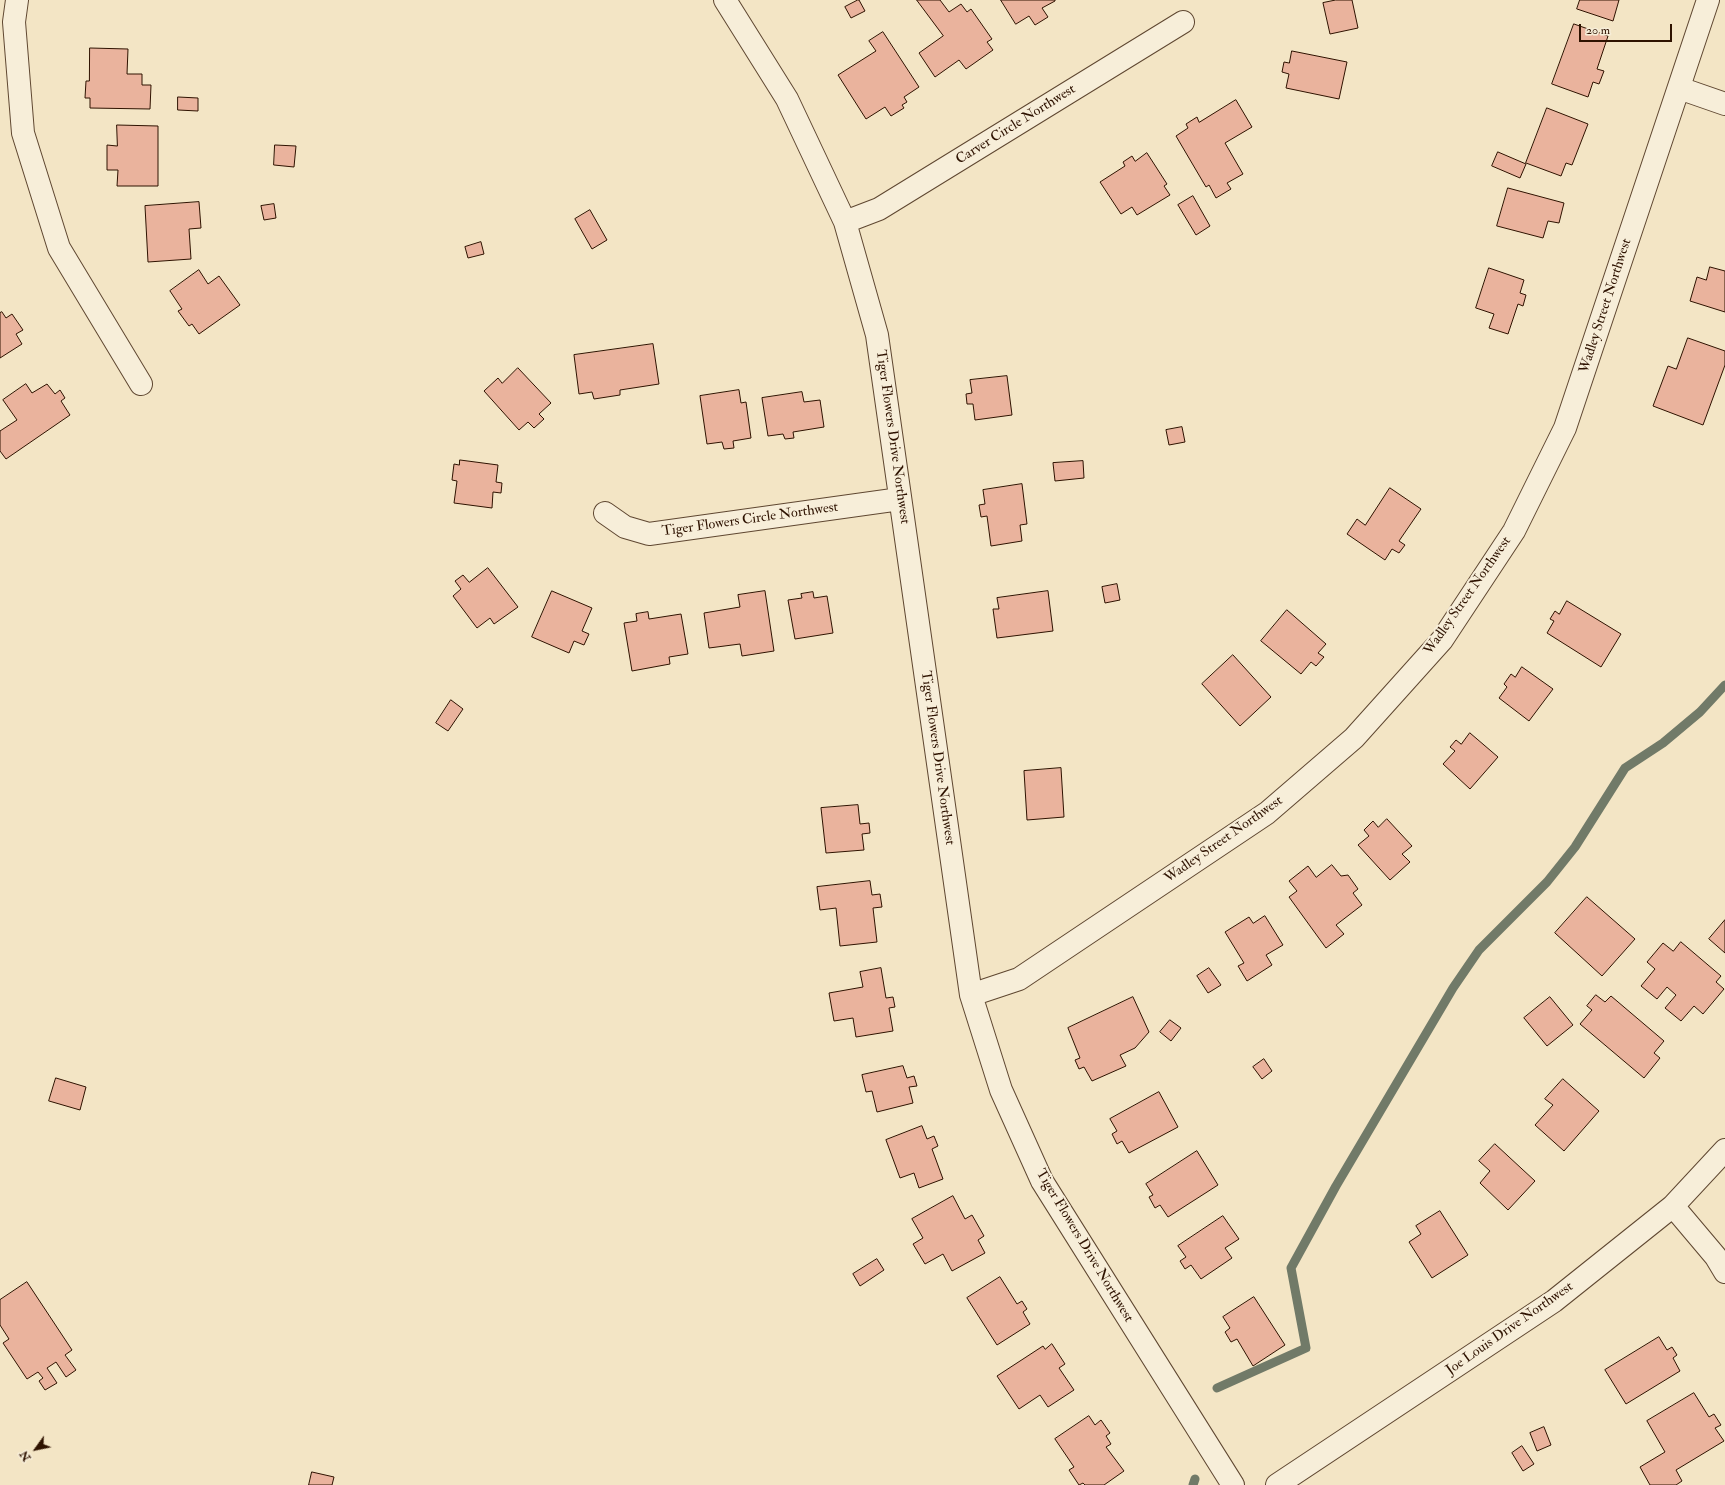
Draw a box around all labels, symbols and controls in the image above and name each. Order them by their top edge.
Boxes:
scale bar [1581,16,1674,42]
text: 20 m [1586,23,1610,38]
street label: Carver Circle Northwest [953,81,1079,169]
street label: Wadley Street Northwest [1576,237,1636,375]
street label: Tiger Flowers Drive Northwest [871,349,913,525]
street label: Tiger Flowers Circle Northwest [661,499,839,541]
street label: Wadley Street Northwest [1421,534,1515,658]
street label: Tiger Flowers Drive Northwest [916,670,958,846]
street label: Wadley Street Northwest [1162,793,1286,887]
street label: Tiger Flowers Drive Northwest [1032,1166,1136,1326]
street label: Joe Louis Drive Northwest [1443,1279,1577,1379]
north arrow [16,1429,56,1469]
text: N [17,1448,34,1463]

